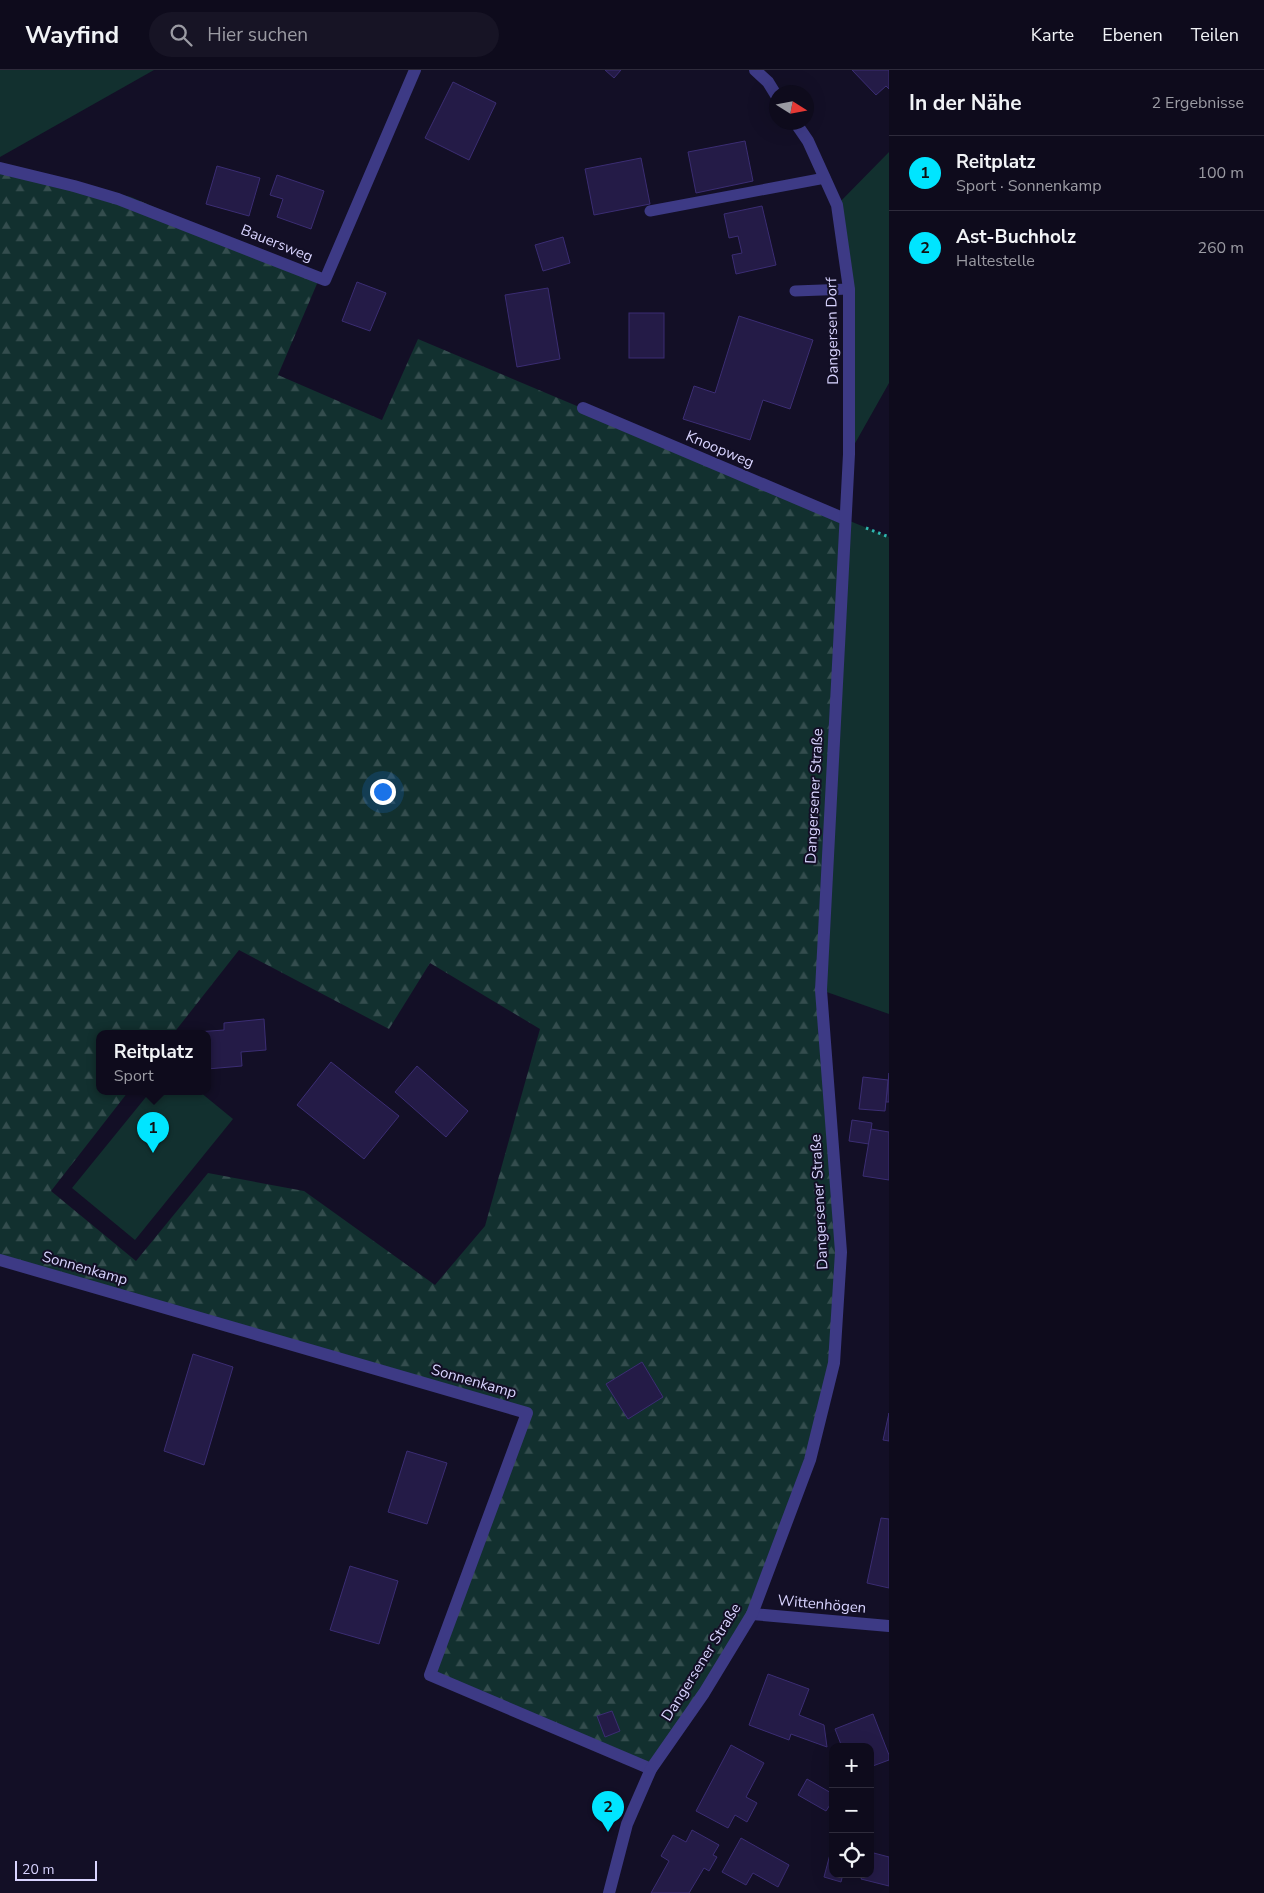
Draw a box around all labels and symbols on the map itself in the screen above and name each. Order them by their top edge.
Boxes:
north arrow [769,85,814,130]
street label: Bauersweg [238,219,316,267]
street label: Dangersen Dorf [821,276,843,385]
street label: Knoopweg [683,426,757,472]
street label: Dangersener Straße [800,728,828,864]
your location [370,779,396,805]
pin: 1 [137,1112,169,1153]
street label: Dangersener Straße [805,1134,833,1270]
street label: Sonnenkamp [40,1246,130,1290]
street label: Sonnenkamp [429,1359,519,1403]
street label: Wittenhögen [777,1590,867,1618]
street label: Dangersener Straße [657,1599,745,1725]
pin: 2 [592,1791,624,1832]
scale bar [15,1858,98,1881]

